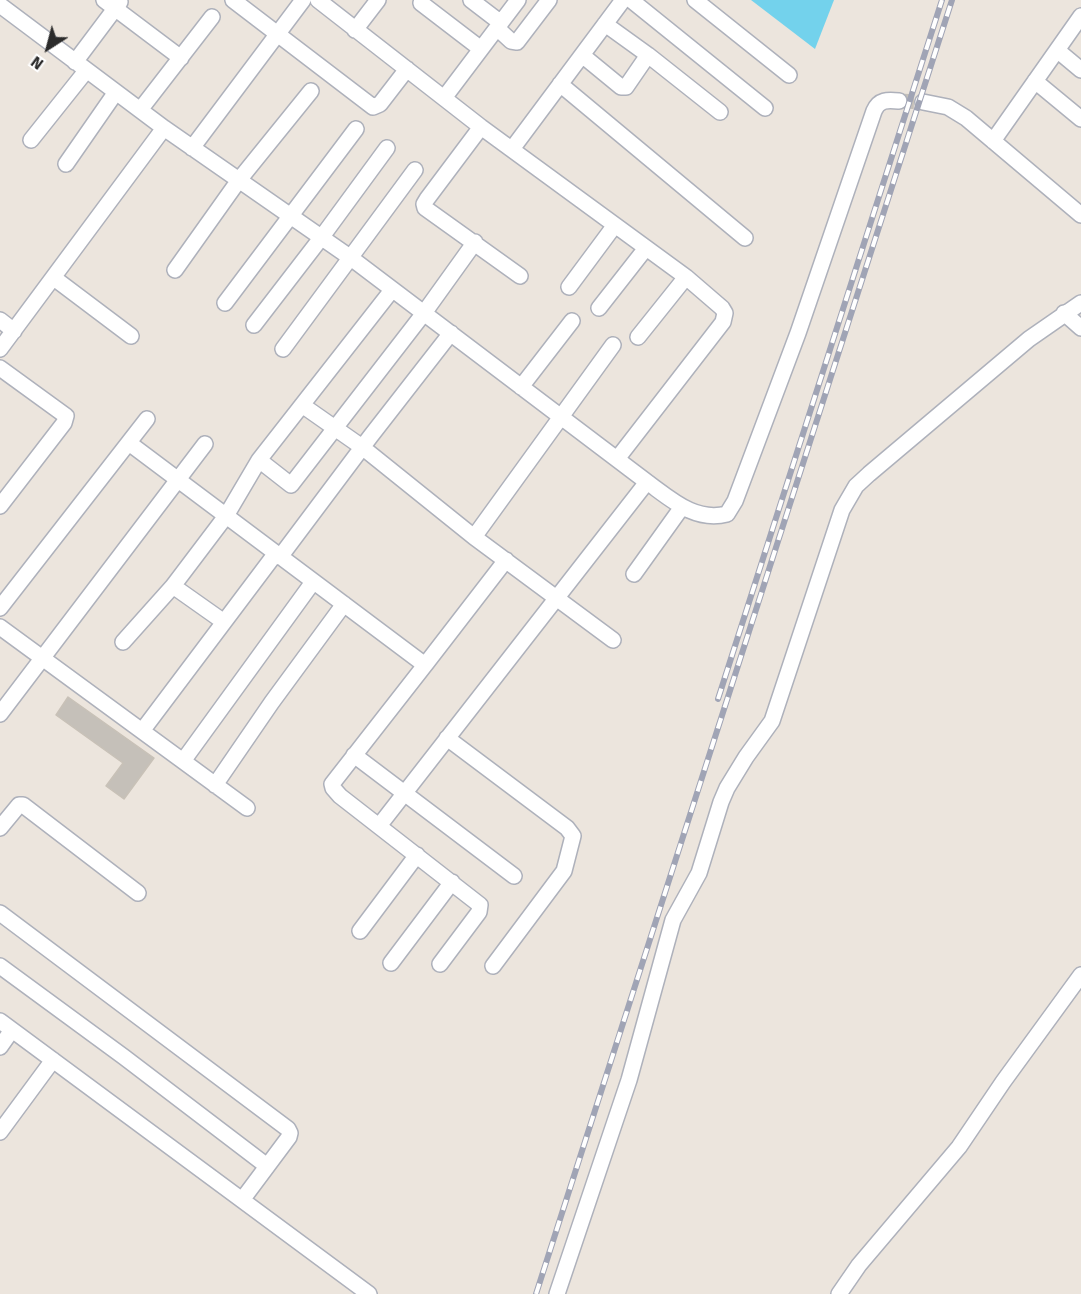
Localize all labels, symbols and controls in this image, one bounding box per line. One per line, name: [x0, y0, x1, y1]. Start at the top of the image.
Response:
north arrow: [18, 18, 78, 78]
text: N: [27, 52, 47, 74]

